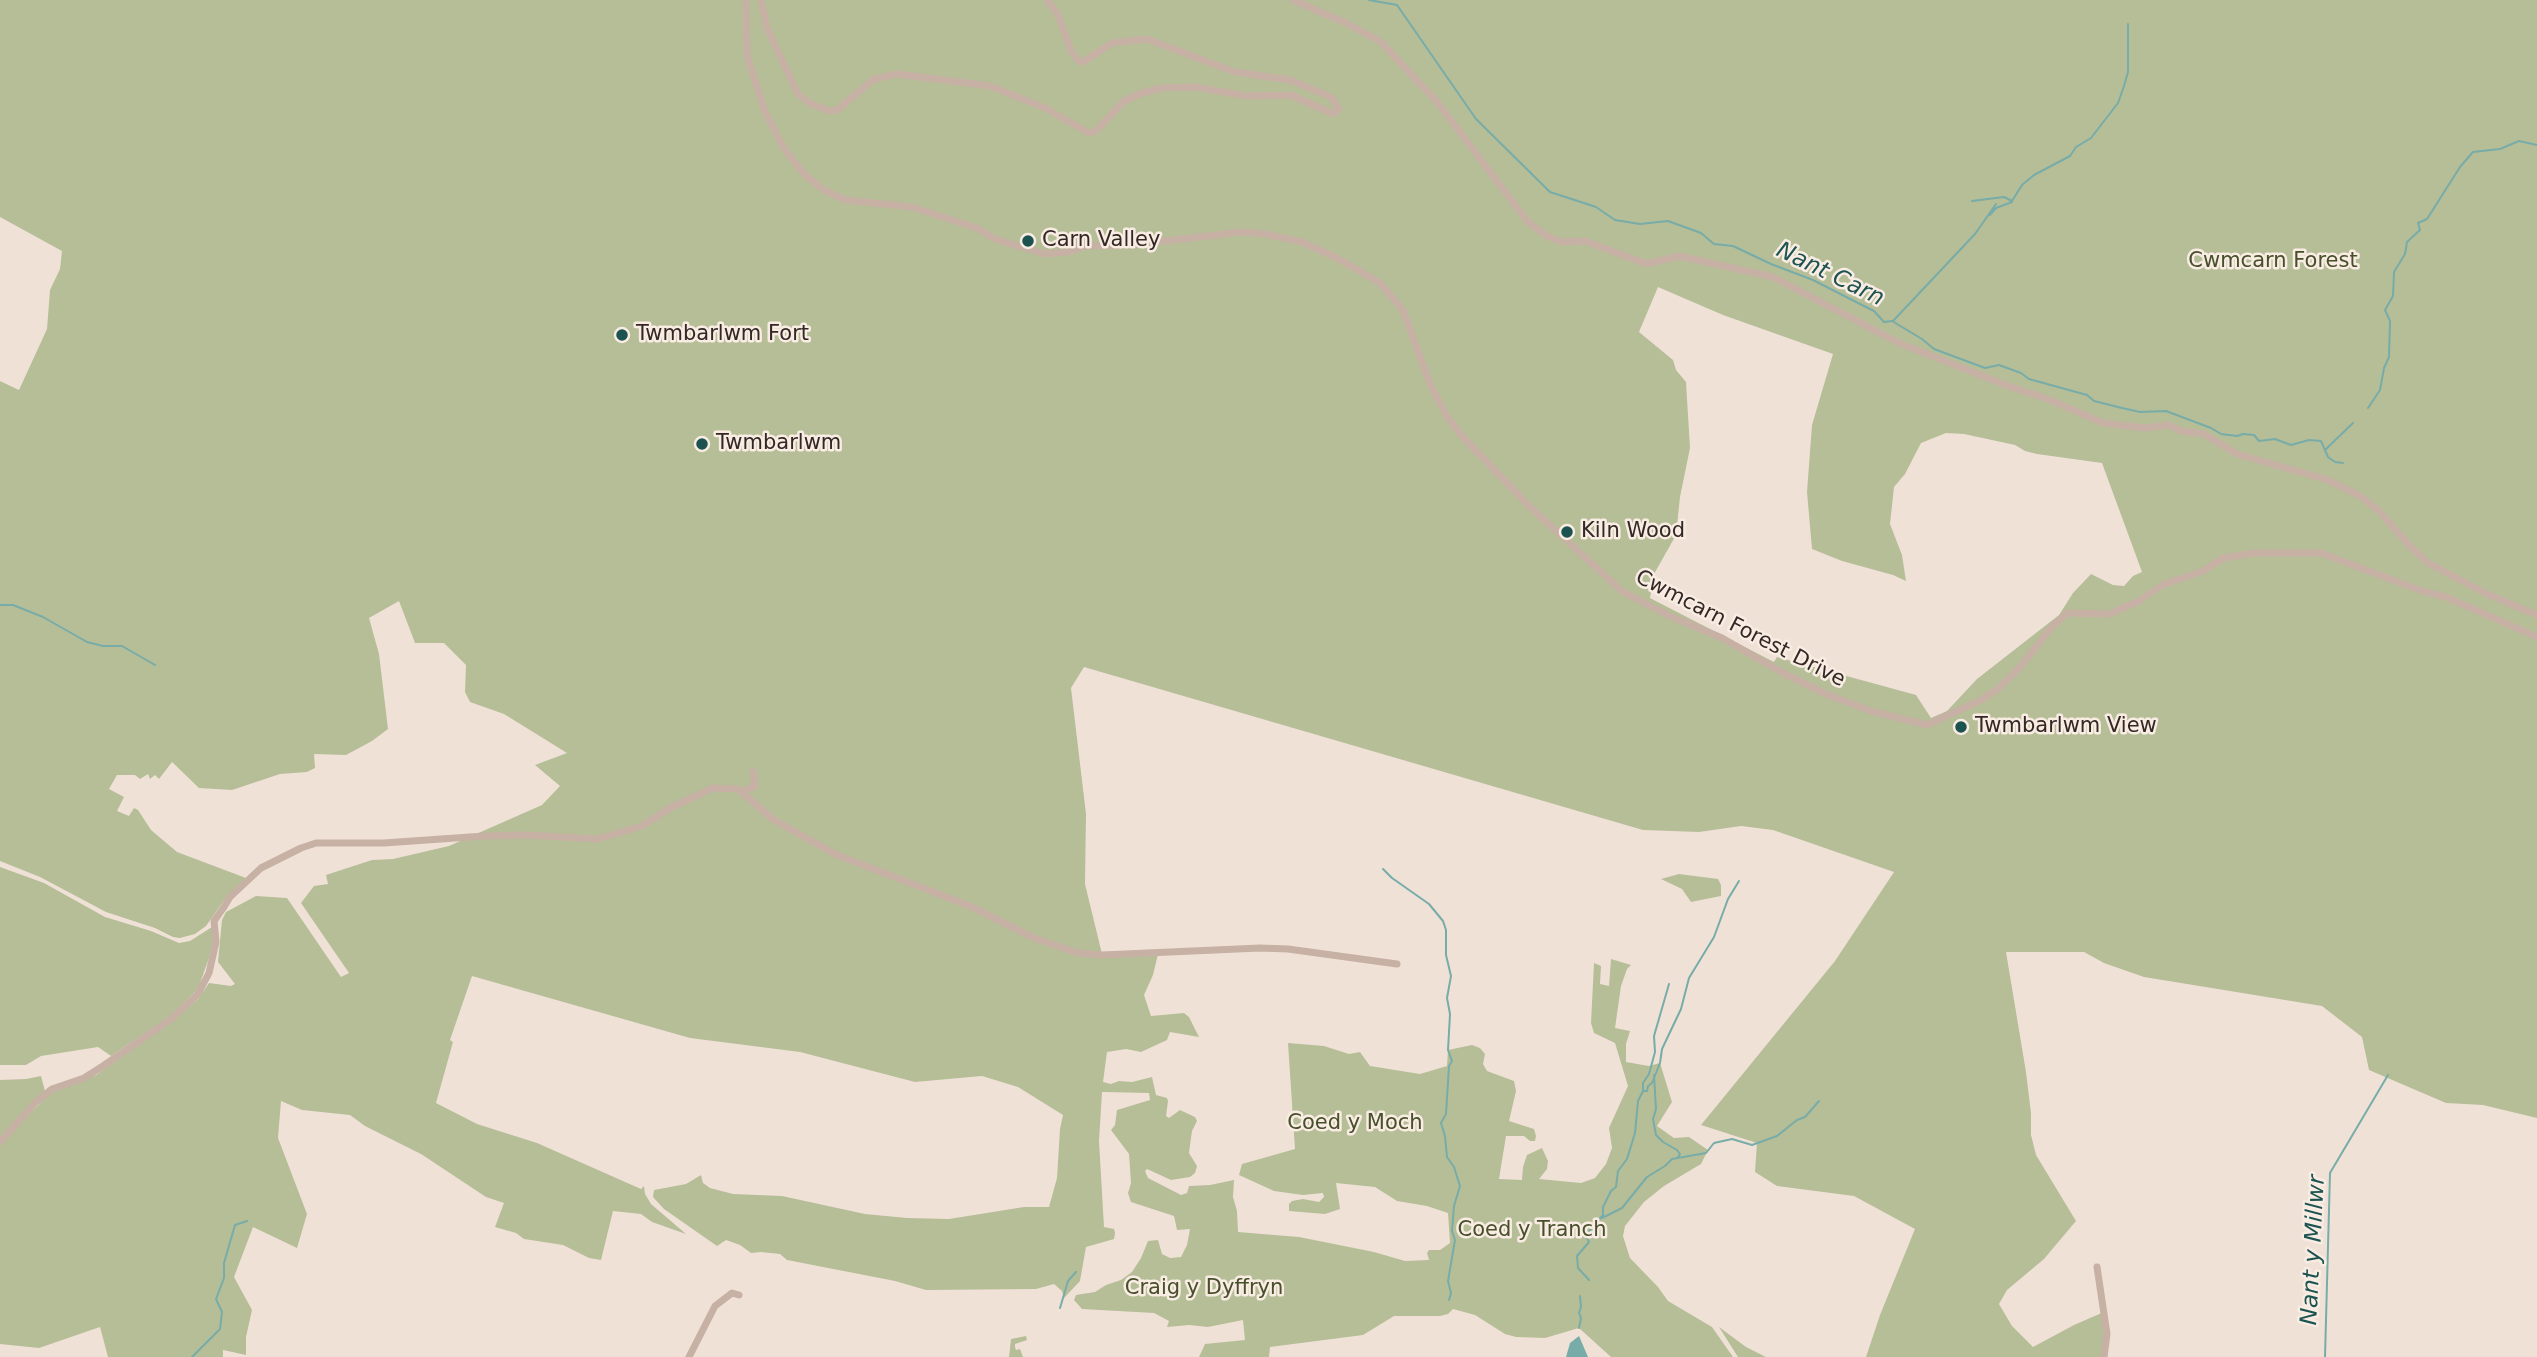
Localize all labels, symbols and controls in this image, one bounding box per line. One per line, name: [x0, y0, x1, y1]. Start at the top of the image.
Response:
place label: Carn Valley: [1042, 228, 1160, 254]
marker: Carn Valley: [1020, 233, 1036, 249]
water label: Nant Carn: [1772, 237, 1888, 313]
park label: Cwmcarn Forest: [2188, 249, 2358, 275]
place label: Twmbarlwm Fort: [636, 322, 809, 348]
marker: Twmbarlwm Fort: [614, 327, 630, 343]
place label: Twmbarlwm: [716, 431, 841, 457]
marker: Twmbarlwm: [694, 436, 710, 452]
place label: Kiln Wood: [1581, 519, 1685, 545]
marker: Kiln Wood: [1559, 524, 1575, 540]
street label: Cwmcarn Forest Drive: [1631, 565, 1849, 693]
place label: Twmbarlwm View: [1975, 714, 2157, 740]
marker: Twmbarlwm View: [1953, 719, 1969, 735]
park label: Coed y Moch: [1287, 1111, 1423, 1137]
water label: Nant y Millwr: [2296, 1174, 2332, 1326]
park label: Coed y Tranch: [1458, 1218, 1606, 1244]
park label: Craig y Dyffryn: [1125, 1276, 1283, 1302]

